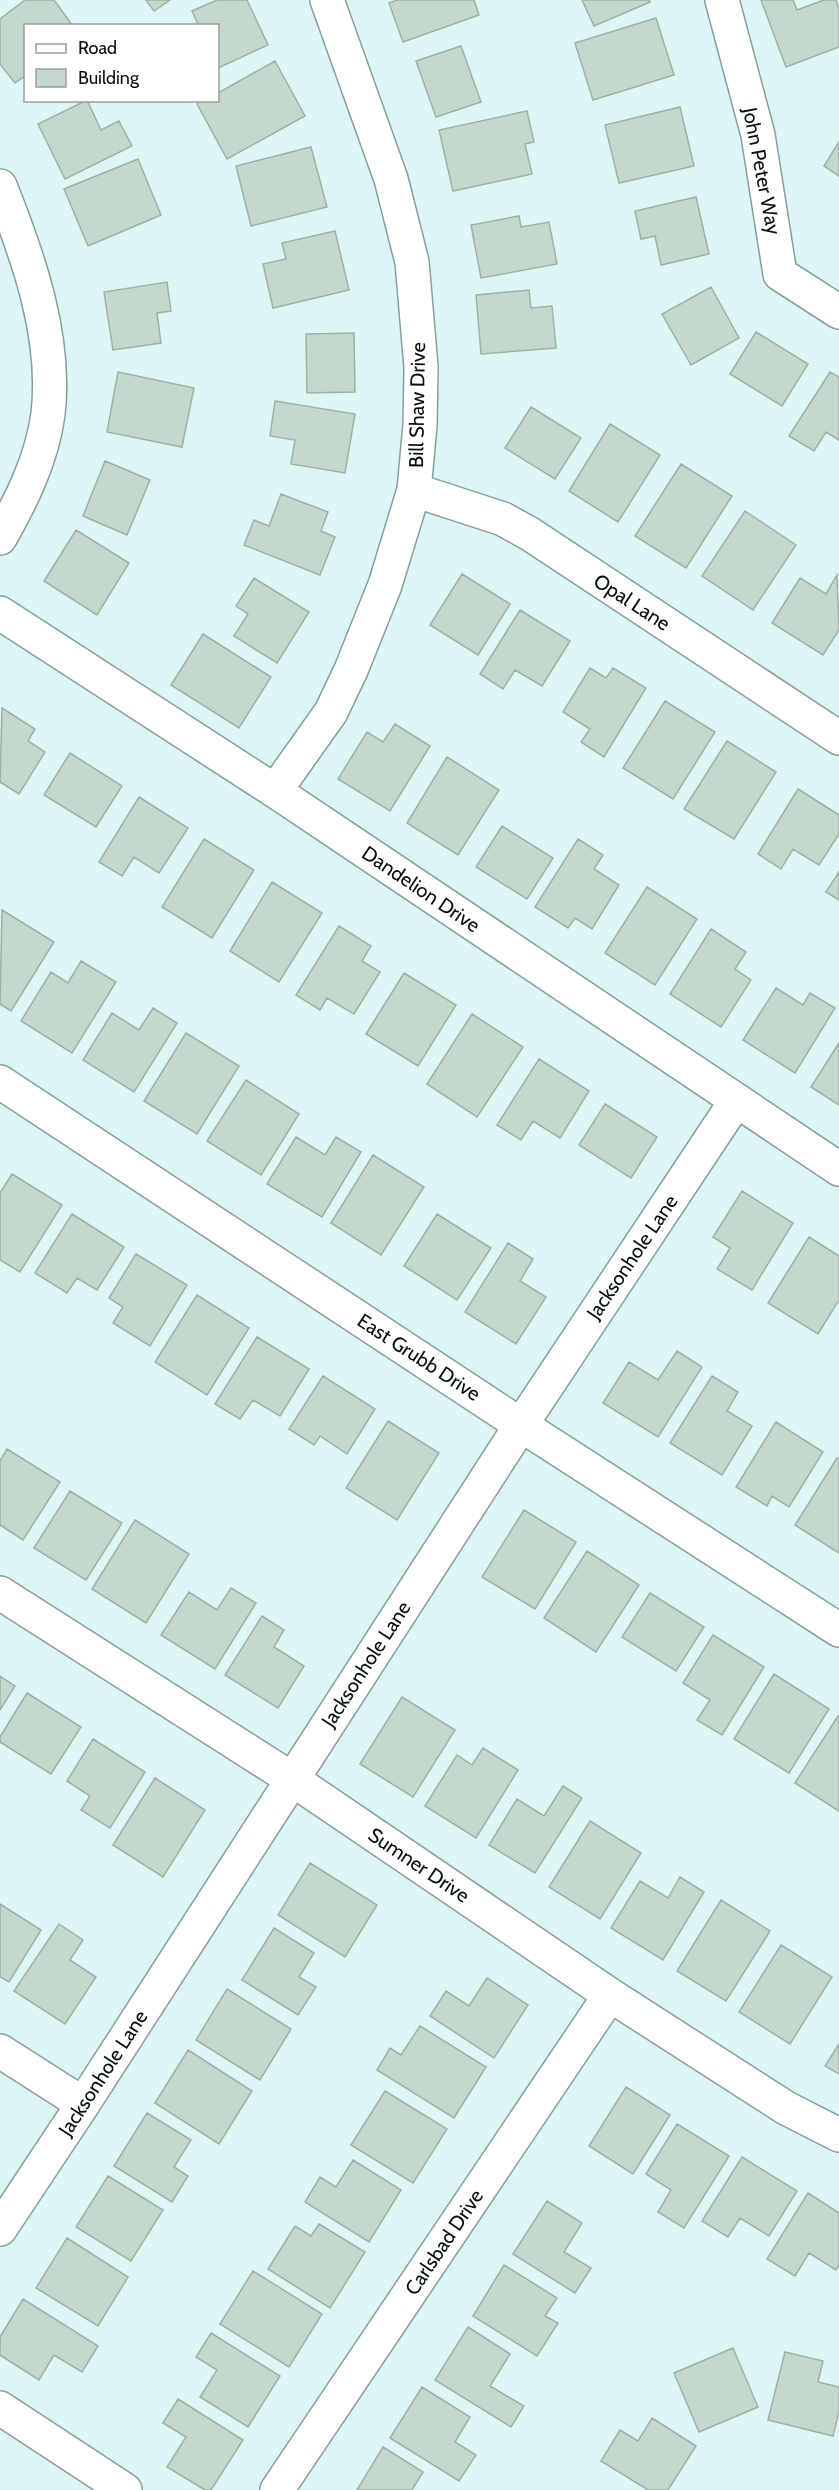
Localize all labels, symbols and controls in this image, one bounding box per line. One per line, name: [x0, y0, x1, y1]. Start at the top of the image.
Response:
legend: [24, 24, 219, 102]
text: Road: [78, 37, 117, 59]
text: Building: [78, 67, 140, 89]
street label: John Peter Way: [738, 104, 786, 237]
street label: Bill Shaw Drive: [404, 342, 430, 468]
street label: Opal Lane: [589, 568, 675, 636]
street label: Dandelion Drive: [358, 841, 484, 937]
street label: Jacksonhole Lane: [581, 1190, 683, 1325]
street label: East Grubb Drive: [353, 1308, 485, 1406]
street label: Jacksonhole Lane: [316, 1597, 416, 1732]
street label: Sumner Drive: [364, 1822, 474, 1908]
street label: Jacksonhole Lane: [53, 2006, 153, 2141]
street label: Carlsbad Drive: [400, 2185, 488, 2299]

